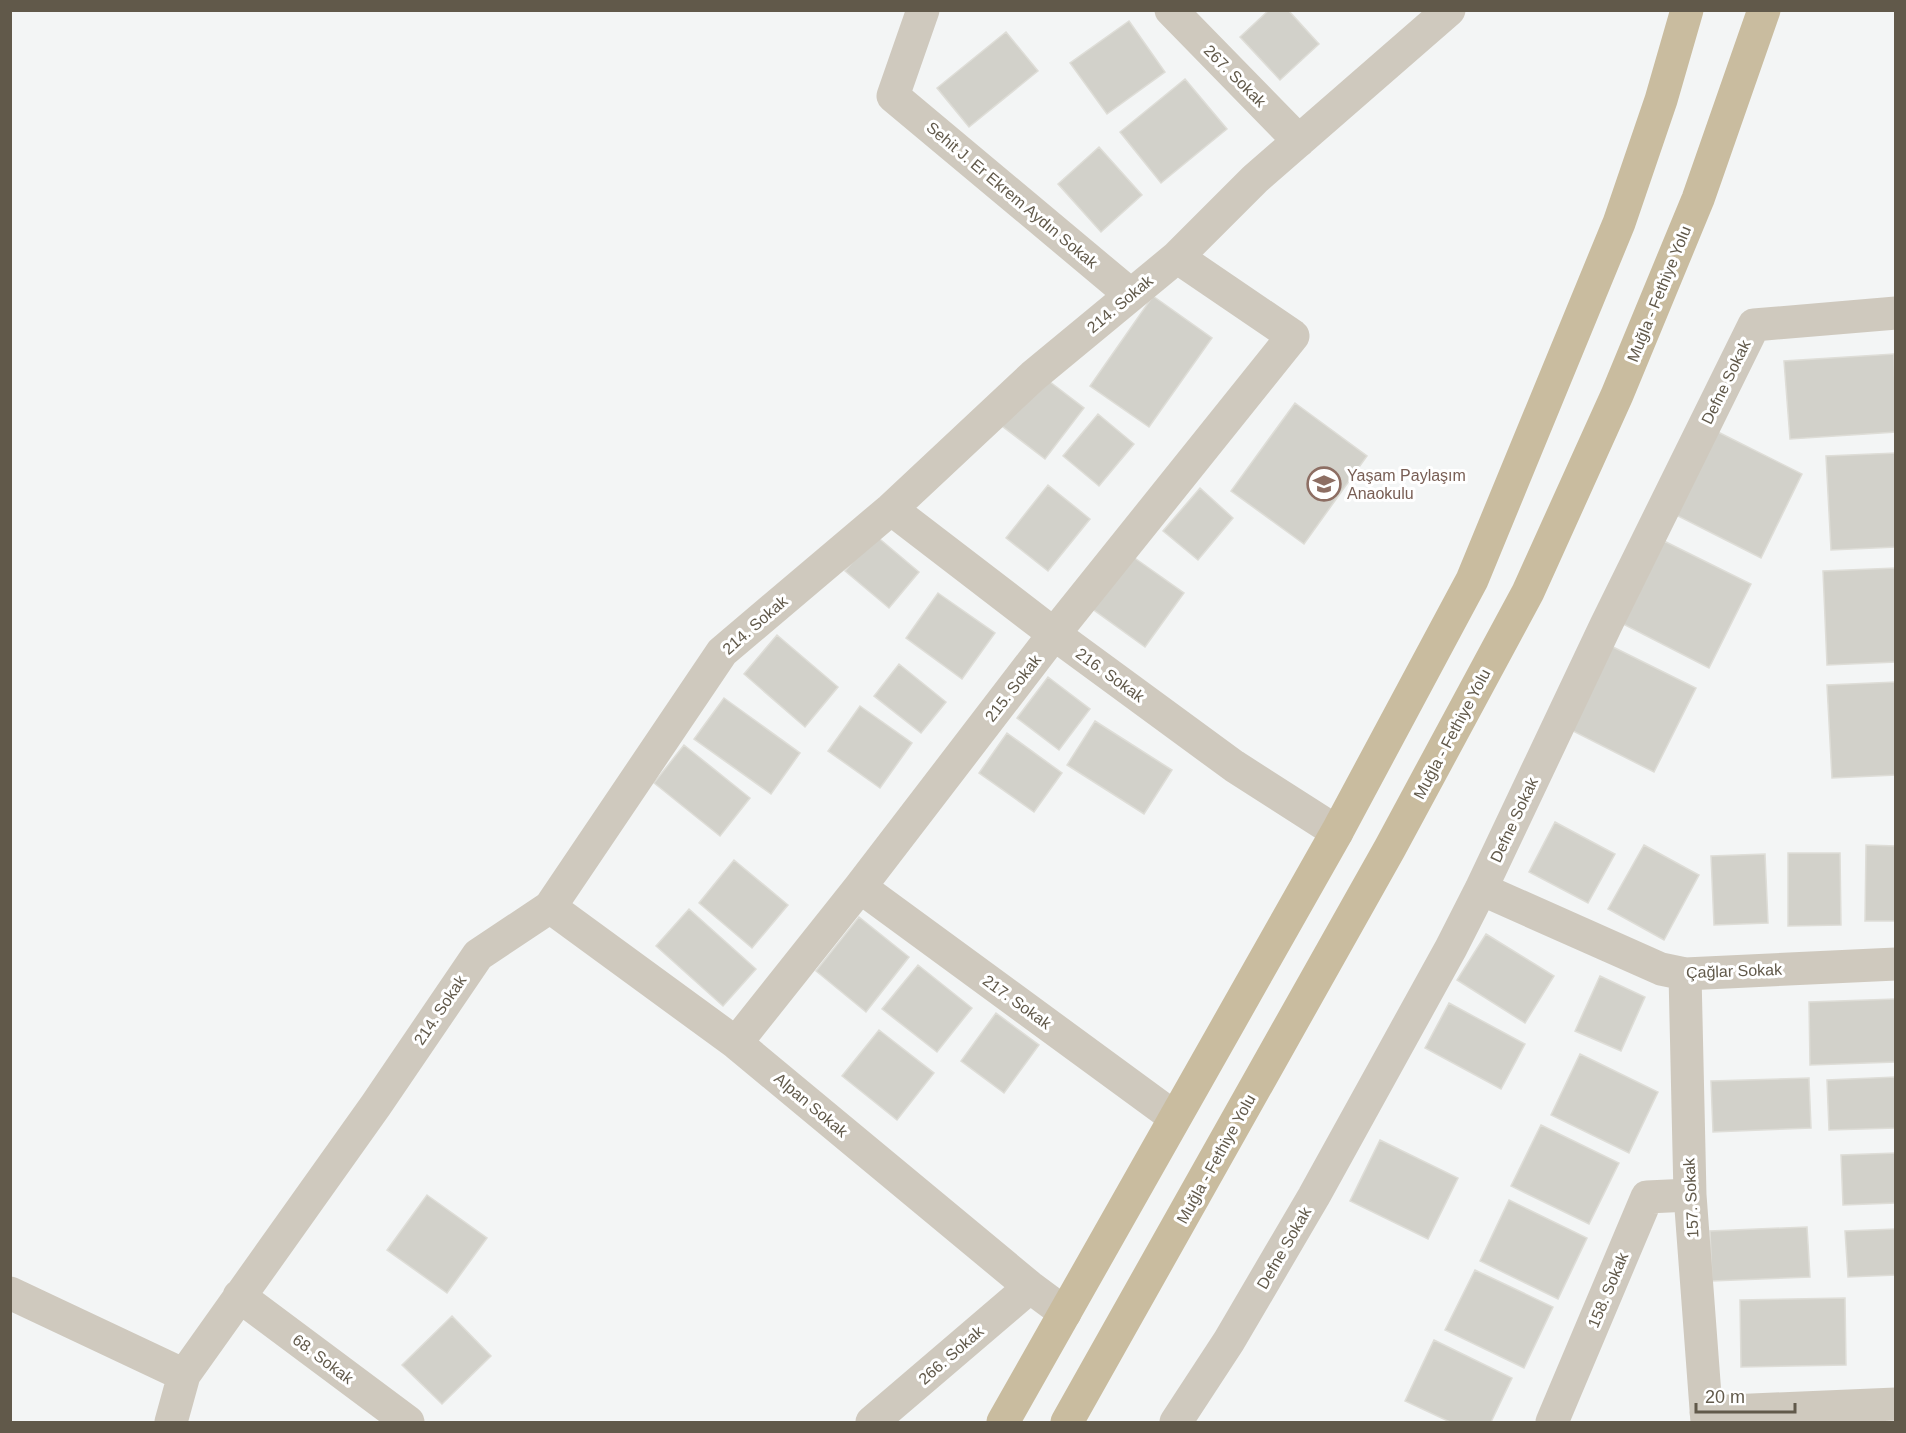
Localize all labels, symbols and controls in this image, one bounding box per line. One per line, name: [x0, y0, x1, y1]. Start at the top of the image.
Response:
street label: 267. Sokak: [1201, 42, 1270, 111]
street label: Sehit J. Er Ekrem Aydın Sokak: [923, 119, 1102, 272]
street label: Muğla - Fethiye Yolu: [1624, 224, 1694, 364]
street label: 214. Sokak: [1084, 271, 1157, 336]
street label: Defne Sokak: [1698, 336, 1754, 427]
school or university icon: Yaşam Paylaşım Anaokulu: [1306, 466, 1342, 502]
place label: Yaşam Paylaşım Anaokulu: [1347, 467, 1466, 502]
street label: 214. Sokak: [719, 592, 792, 658]
street label: 216. Sokak: [1073, 645, 1148, 706]
street label: 215. Sokak: [982, 650, 1045, 725]
street label: Muğla - Fethiye Yolu: [1410, 666, 1494, 802]
street label: Defne Sokak: [1487, 774, 1541, 865]
street label: Çağlar Sokak: [1686, 961, 1783, 981]
street label: 214. Sokak: [411, 971, 470, 1048]
street label: 217. Sokak: [980, 972, 1055, 1033]
street label: Alpan Sokak: [771, 1070, 852, 1141]
street label: Muğla - Fethiye Yolu: [1173, 1091, 1259, 1227]
street label: 157. Sokak: [1680, 1157, 1702, 1238]
street label: Defne Sokak: [1254, 1203, 1315, 1292]
street label: 158. Sokak: [1585, 1249, 1632, 1330]
street label: 266. Sokak: [915, 1322, 988, 1388]
street label: 68. Sokak: [289, 1331, 357, 1388]
scale bar: [1696, 1376, 1795, 1414]
text: 20 m: [1705, 1387, 1745, 1407]

